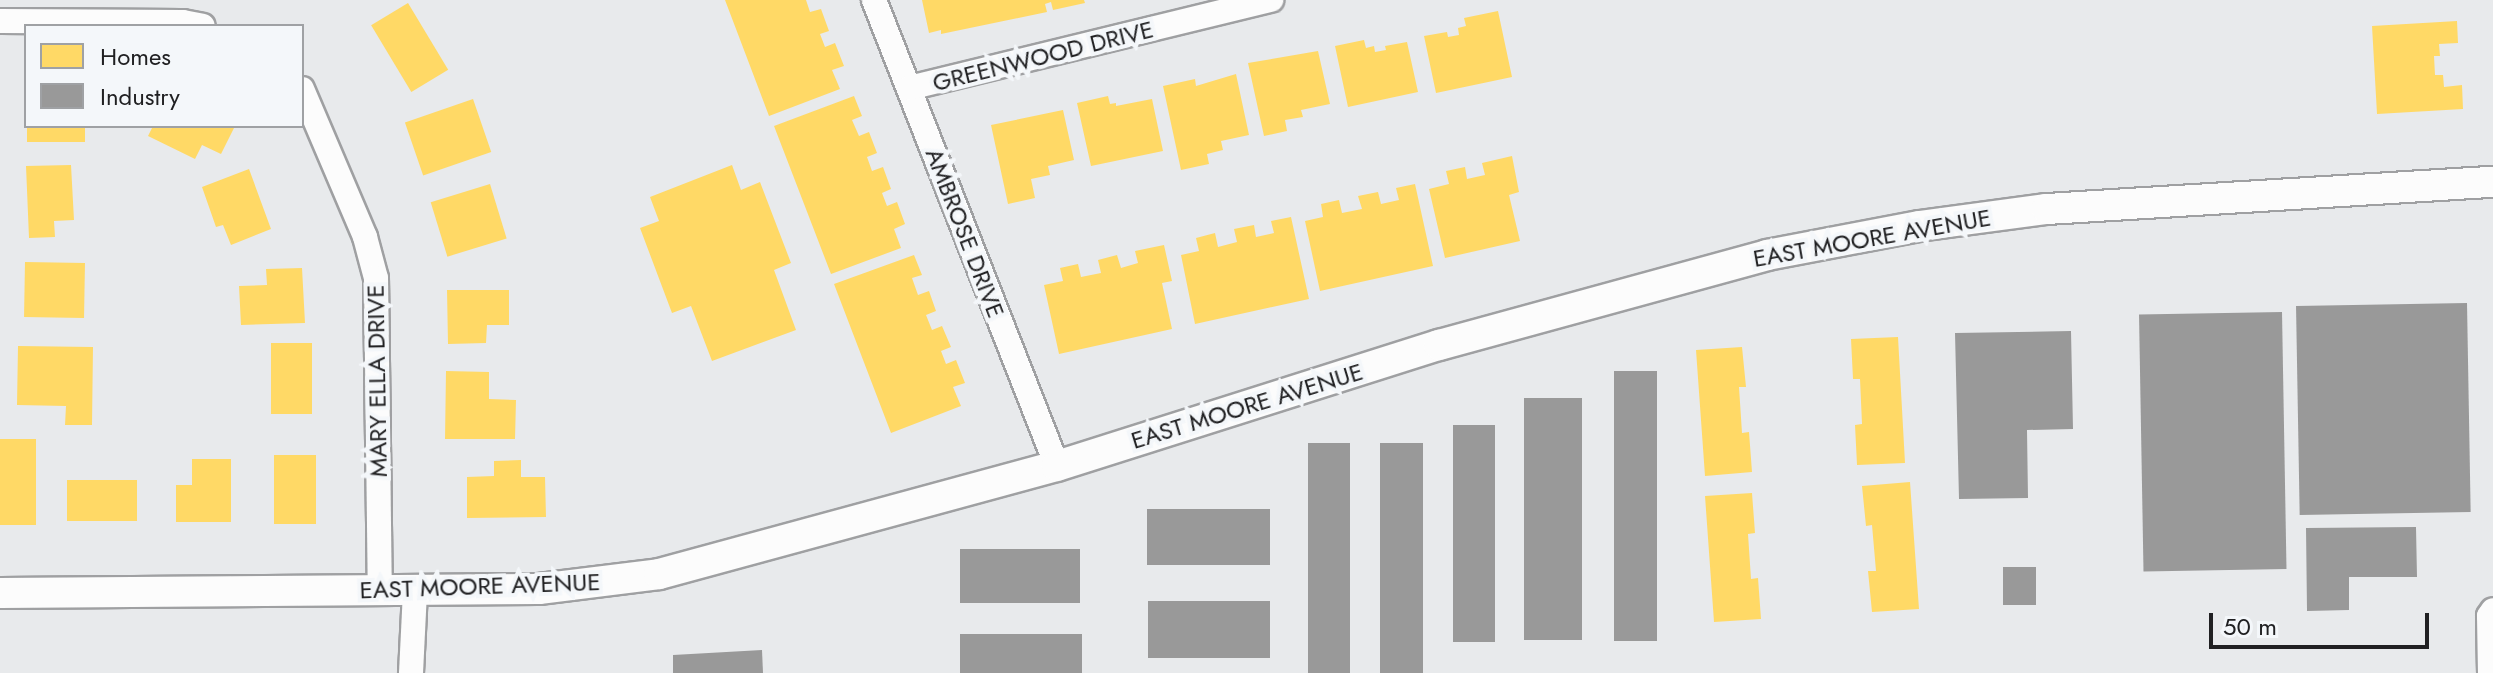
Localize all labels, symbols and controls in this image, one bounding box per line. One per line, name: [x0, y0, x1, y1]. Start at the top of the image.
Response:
street label: GREENWOOD DRIVE: [930, 15, 1156, 97]
legend: [24, 24, 304, 128]
text: Homes: [100, 39, 171, 74]
text: Industry: [100, 79, 180, 114]
street label: AMBROSE DRIVE: [919, 144, 1011, 322]
street label: EAST MOORE AVENUE: [1751, 203, 1993, 273]
street label: MARY ELLA DRIVE: [361, 284, 393, 478]
street label: EAST MOORE AVENUE: [1128, 357, 1366, 455]
street label: EAST MOORE AVENUE: [359, 567, 601, 605]
scale bar: [2213, 597, 2433, 647]
text: 50 m: [2223, 609, 2277, 644]

